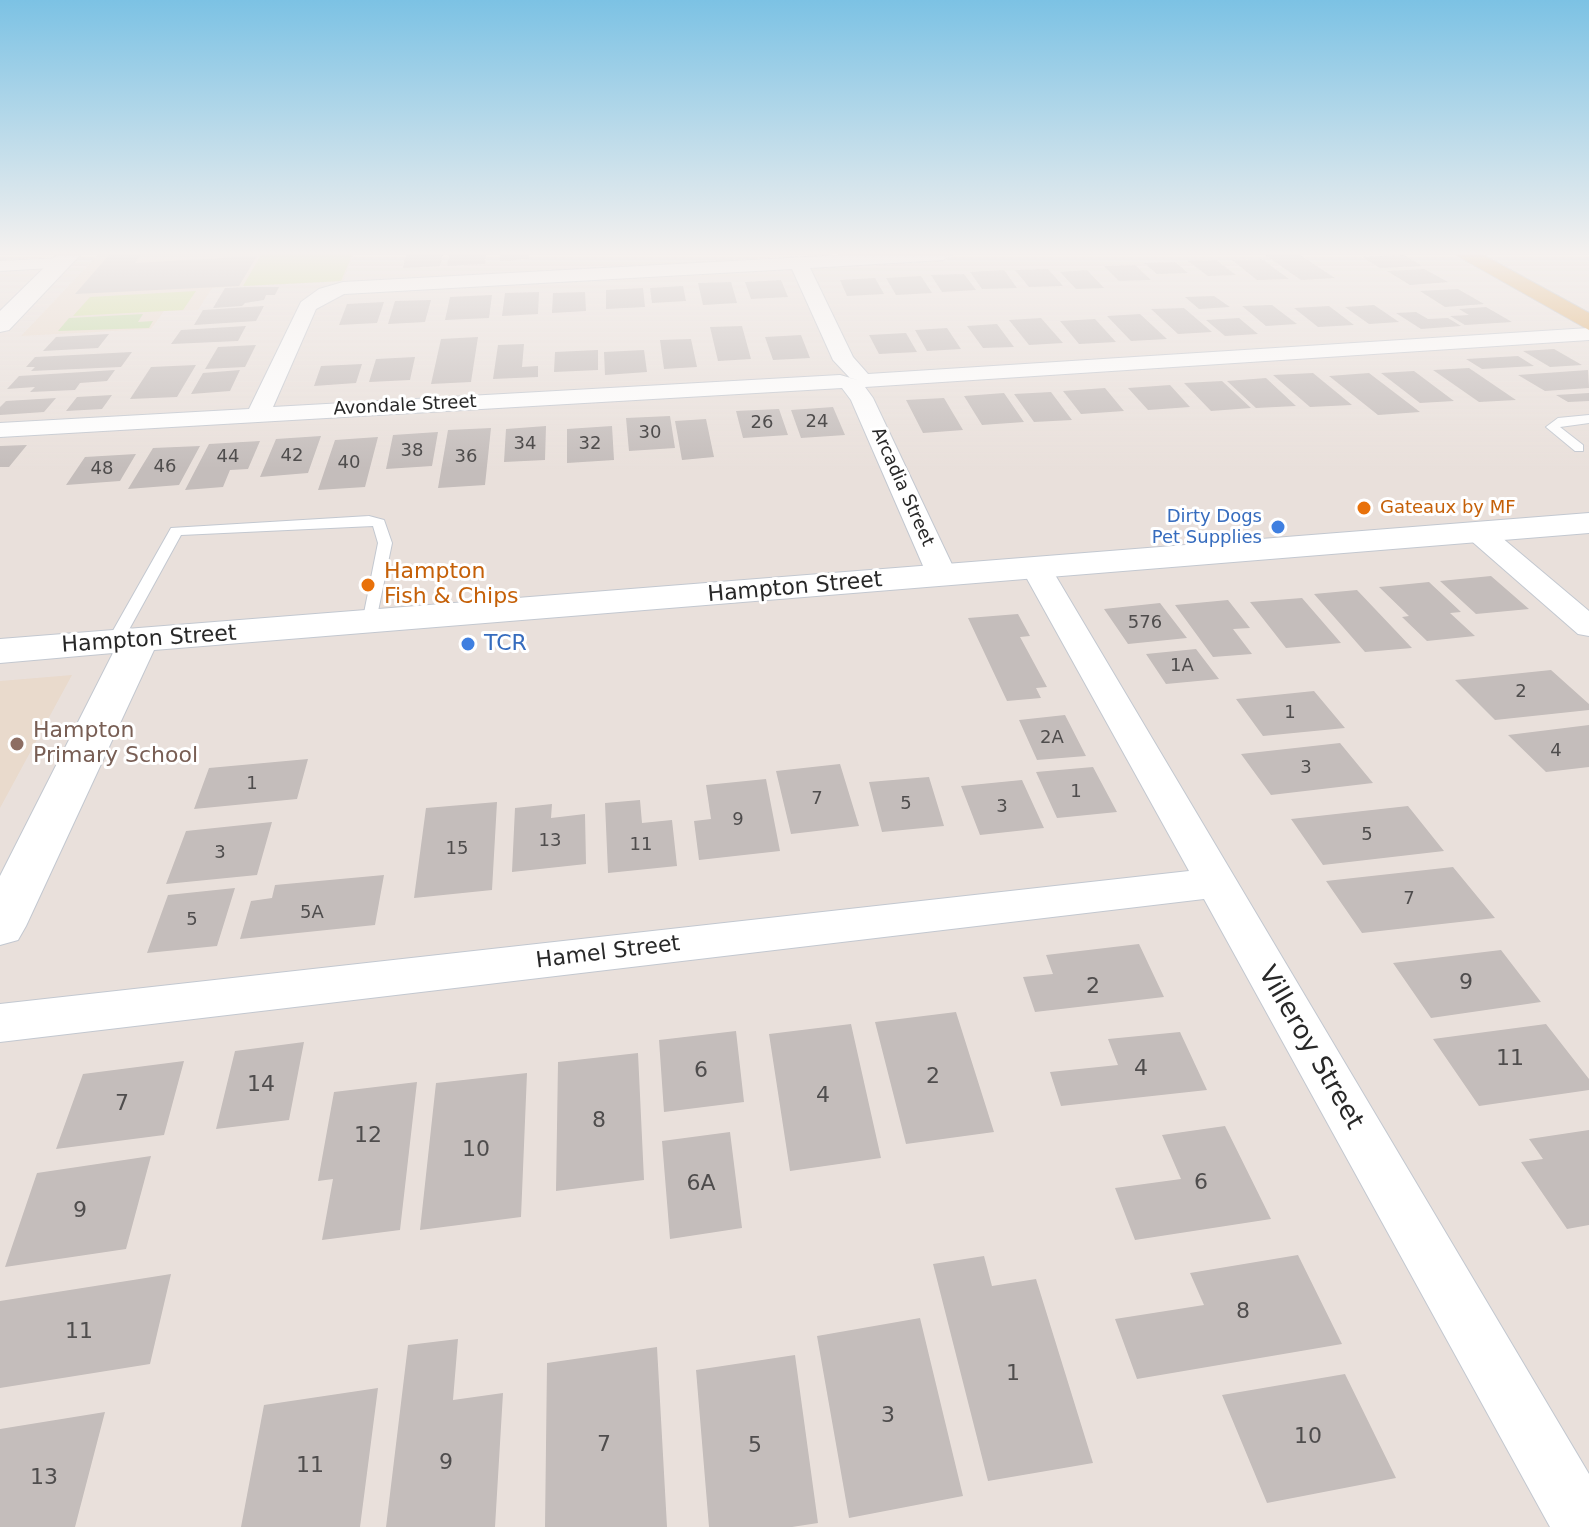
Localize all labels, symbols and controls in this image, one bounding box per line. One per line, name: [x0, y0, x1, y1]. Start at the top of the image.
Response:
street label: Avondale Street: [333, 391, 477, 421]
house number: 24: [806, 411, 828, 433]
house number: 26: [751, 412, 773, 434]
house number: 30: [639, 422, 661, 444]
street label: Arcadia Street: [866, 424, 938, 550]
house number: 34: [514, 433, 536, 455]
house number: 32: [579, 433, 601, 455]
house number: 38: [401, 440, 423, 462]
house number: 42: [281, 445, 303, 467]
house number: 44: [217, 446, 239, 468]
house number: 36: [455, 446, 477, 468]
house number: 40: [338, 452, 360, 474]
house number: 46: [154, 456, 176, 478]
house number: 48: [91, 458, 113, 480]
place label: Gateaux by MF: [1380, 497, 1516, 519]
marker: Gateaux by MF: [1355, 499, 1373, 517]
place label: Dirty Dogs Pet Supplies: [1152, 506, 1262, 548]
marker: Dirty Dogs Pet Supplies: [1269, 518, 1287, 536]
place label: Hampton Fish & Chips: [384, 559, 519, 610]
street label: Hampton Street: [707, 567, 883, 609]
marker: Hampton Fish & Chips: [359, 576, 377, 594]
house number: 576: [1128, 612, 1162, 634]
street label: Hampton Street: [61, 621, 237, 659]
place label: TCR: [484, 631, 527, 657]
marker: TCR: [459, 635, 477, 653]
house number: 1A: [1170, 655, 1194, 677]
house number: 2: [1515, 681, 1527, 703]
house number: 1: [1284, 702, 1296, 724]
place label: Hampton Primary School: [33, 718, 198, 770]
house number: 2A: [1040, 727, 1064, 749]
marker: Hampton Primary School: [8, 735, 26, 753]
house number: 4: [1550, 740, 1562, 762]
house number: 3: [1300, 757, 1312, 779]
house number: 1: [246, 773, 258, 795]
house number: 1: [1070, 781, 1082, 803]
house number: 7: [811, 788, 823, 810]
house number: 5: [900, 793, 912, 815]
house number: 3: [996, 796, 1008, 818]
house number: 9: [732, 809, 744, 831]
house number: 5: [1361, 824, 1373, 846]
house number: 13: [539, 830, 561, 852]
house number: 11: [630, 834, 652, 856]
house number: 15: [446, 838, 468, 860]
house number: 3: [214, 842, 226, 864]
house number: 7: [1403, 888, 1415, 910]
house number: 5A: [300, 902, 324, 924]
house number: 5: [186, 909, 198, 931]
street label: Hamel Street: [534, 931, 682, 975]
street label: Villeroy Street: [1251, 961, 1369, 1135]
house number: 9: [1459, 970, 1473, 996]
house number: 2: [1086, 974, 1100, 1000]
house number: 11: [1496, 1046, 1524, 1072]
house number: 4: [1134, 1056, 1148, 1082]
house number: 6: [694, 1058, 708, 1084]
house number: 2: [926, 1064, 940, 1090]
house number: 14: [247, 1072, 275, 1098]
house number: 4: [816, 1083, 830, 1109]
house number: 7: [115, 1091, 129, 1117]
house number: 8: [592, 1108, 606, 1134]
house number: 12: [354, 1123, 382, 1149]
house number: 10: [462, 1137, 490, 1163]
house number: 6: [1194, 1170, 1208, 1196]
house number: 6A: [686, 1171, 716, 1197]
house number: 9: [73, 1198, 87, 1224]
house number: 8: [1236, 1299, 1250, 1325]
house number: 11: [65, 1319, 93, 1345]
house number: 1: [1006, 1361, 1020, 1387]
house number: 3: [881, 1403, 895, 1429]
house number: 10: [1294, 1424, 1322, 1450]
house number: 7: [597, 1432, 611, 1458]
house number: 5: [748, 1433, 762, 1459]
house number: 9: [439, 1450, 453, 1476]
house number: 11: [296, 1453, 324, 1479]
house number: 13: [30, 1465, 58, 1491]

